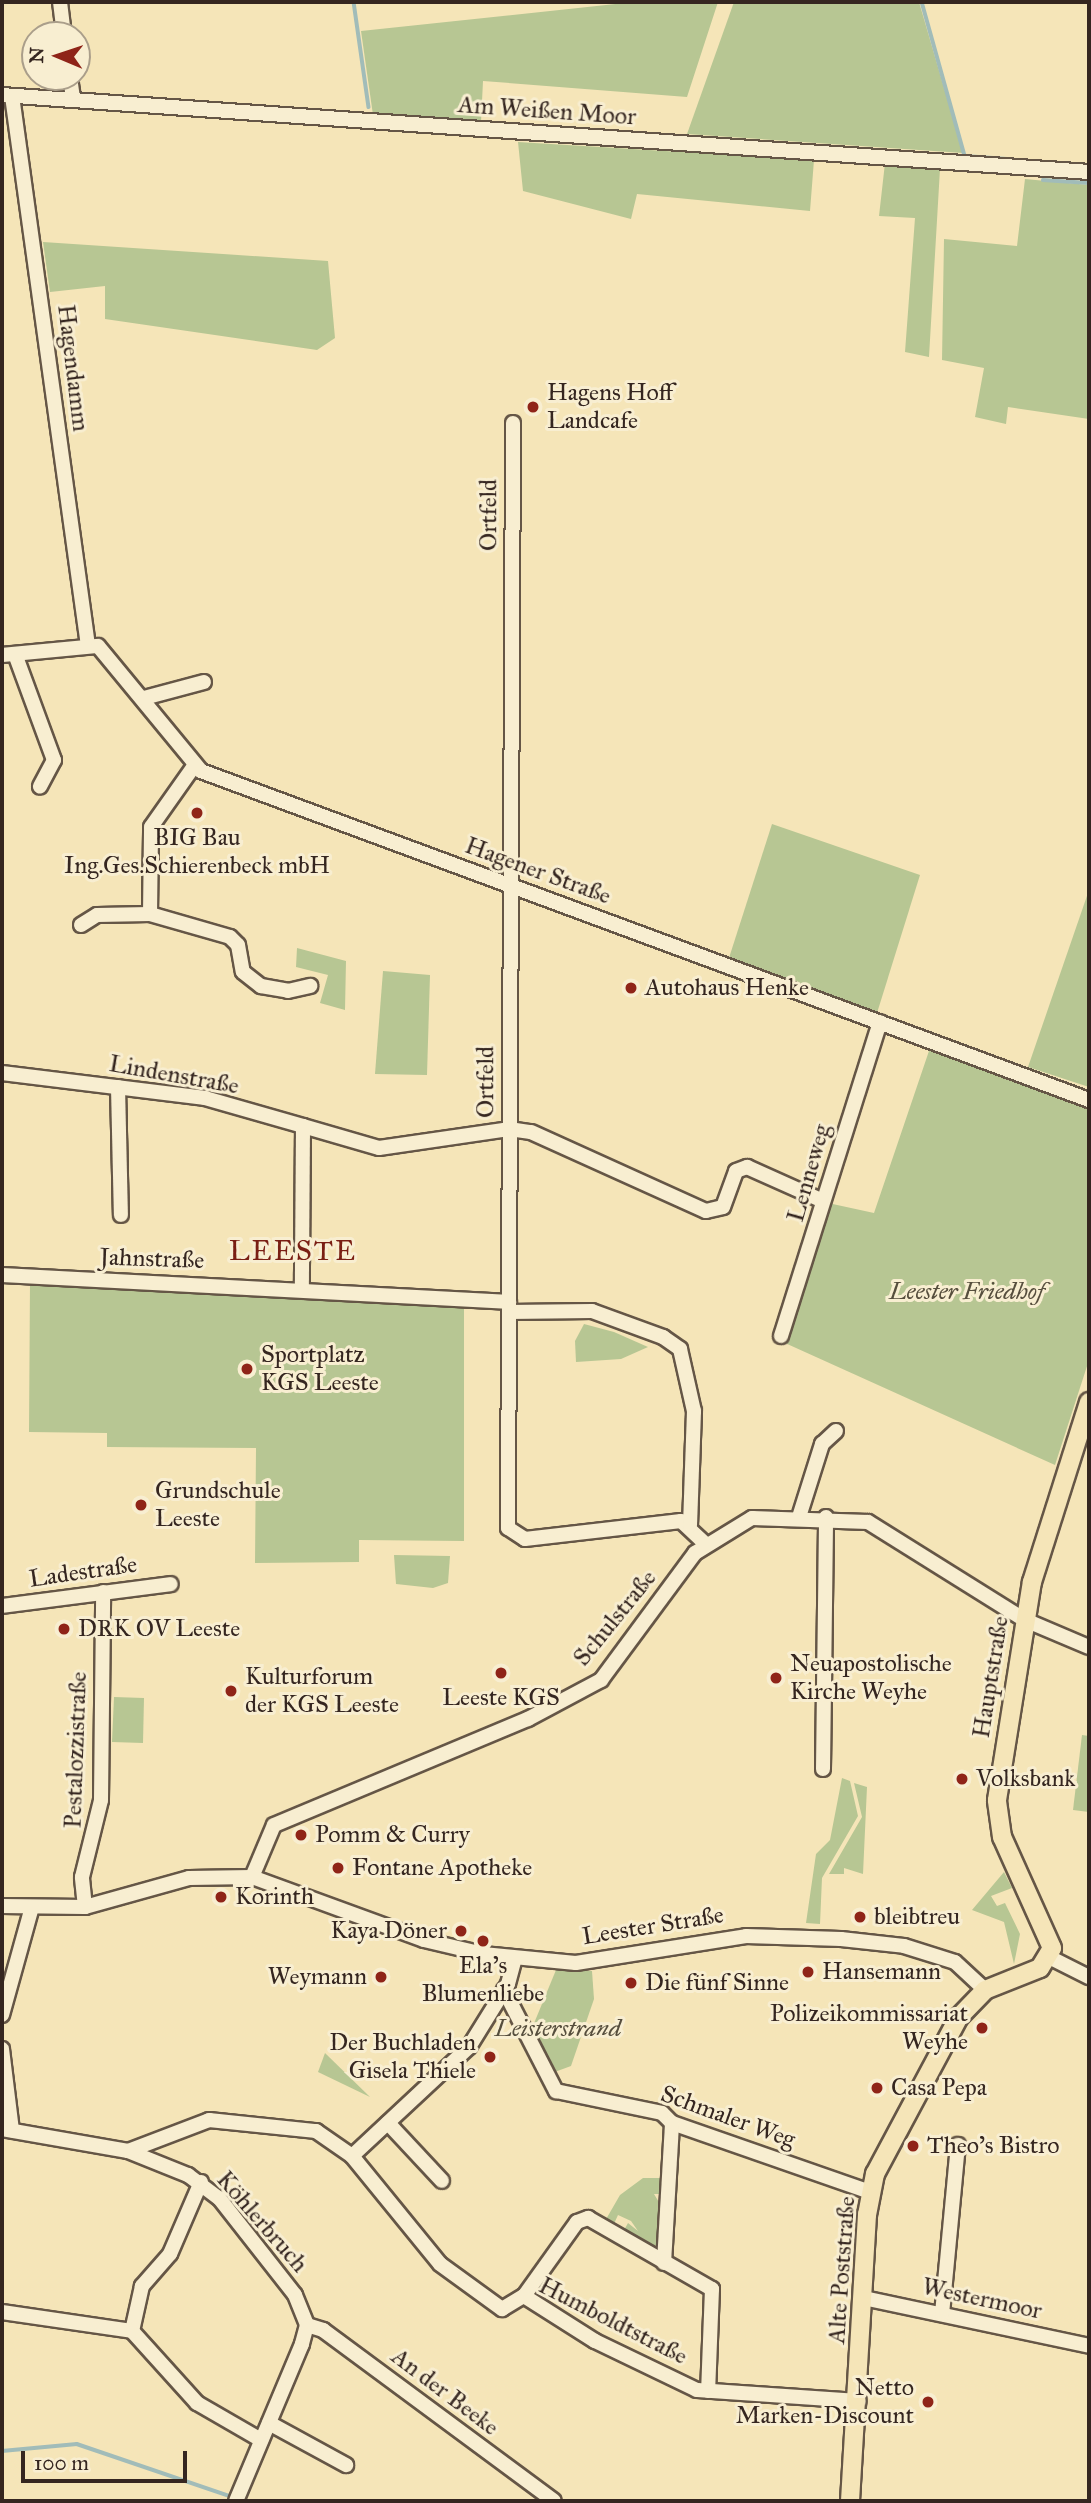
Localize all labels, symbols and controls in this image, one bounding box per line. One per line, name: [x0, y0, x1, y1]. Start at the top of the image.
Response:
north arrow: [21, 21, 91, 91]
text: N: [25, 47, 48, 64]
street label: Am Weißen Moor: [457, 90, 637, 132]
street label: Hagendamm: [51, 303, 95, 433]
place label: Hagens Hoff Landcafe: [547, 379, 673, 435]
marker: Hagens Hoff Landcafe: [525, 399, 541, 415]
street label: Ortfeld: [475, 479, 503, 551]
marker: BIG Bau Ing.Ges.Schierenbeck mbH: [189, 805, 205, 821]
place label: BIG Bau Ing.Ges.Schierenbeck mbH: [64, 824, 330, 880]
street label: Hagener Straße: [461, 831, 615, 911]
place label: Autohaus Henke: [645, 974, 809, 1002]
marker: Autohaus Henke: [623, 980, 639, 996]
street label: Ortfeld: [472, 1046, 500, 1118]
street label: Lindenstraße: [107, 1049, 241, 1101]
street label: Lenneweg: [781, 1121, 837, 1225]
district label: LEESTE: [230, 1234, 356, 1268]
street label: Jahnstraße: [99, 1243, 205, 1275]
park label: Leester Friedhof: [889, 1278, 1045, 1306]
place label: Sportplatz KGS Leeste: [261, 1341, 379, 1397]
marker: Sportplatz KGS Leeste: [239, 1361, 255, 1377]
place label: Grundschule Leeste: [155, 1477, 281, 1533]
marker: Grundschule Leeste: [133, 1497, 149, 1513]
street label: Ladestraße: [27, 1550, 139, 1594]
street label: Schulstraße: [568, 1564, 662, 1672]
street label: Hauptstraße: [967, 1614, 1015, 1740]
place label: DRK OV Leeste: [78, 1615, 240, 1643]
marker: DRK OV Leeste: [56, 1621, 72, 1637]
place label: Neuapostolische Kirche Weyhe: [790, 1650, 952, 1706]
place label: Kulturforum der KGS Leeste: [245, 1663, 399, 1719]
marker: Leeste KGS: [493, 1665, 509, 1681]
marker: Neuapostolische Kirche Weyhe: [768, 1670, 784, 1686]
street label: Pestalozzistraße: [59, 1671, 93, 1829]
marker: Kulturforum der KGS Leeste: [223, 1683, 239, 1699]
place label: Leeste KGS: [442, 1684, 560, 1712]
place label: Volksbank: [976, 1765, 1076, 1793]
marker: Volksbank: [954, 1771, 970, 1787]
place label: Pomm & Curry: [315, 1821, 470, 1849]
marker: Pomm & Curry: [293, 1827, 309, 1843]
place label: Fontane Apotheke: [352, 1854, 532, 1882]
marker: Fontane Apotheke: [330, 1860, 346, 1876]
place label: Korinth: [235, 1883, 314, 1911]
marker: Korinth: [213, 1889, 229, 1905]
street label: Leester Straße: [580, 1901, 726, 1951]
place label: bleibtreu: [874, 1903, 960, 1931]
marker: bleibtreu: [852, 1909, 868, 1925]
place label: Kaya Döner: [330, 1917, 447, 1945]
marker: Kaya Döner: [453, 1923, 469, 1939]
marker: Ela's Blumenliebe: [475, 1933, 491, 1949]
place label: Ela's Blumenliebe: [422, 1952, 544, 2008]
place label: Hansemann: [822, 1958, 941, 1986]
place label: Weymann: [268, 1963, 367, 1991]
marker: Hansemann: [800, 1964, 816, 1980]
marker: Weymann: [373, 1969, 389, 1985]
place label: Die fünf Sinne: [645, 1969, 789, 1997]
marker: Die fünf Sinne: [623, 1975, 639, 1991]
place label: Polizeikommissariat Weyhe: [770, 2000, 968, 2056]
park label: Leisterstrand: [495, 2015, 621, 2043]
marker: Polizeikommissariat Weyhe: [974, 2020, 990, 2036]
place label: Der Buchladen Gisela Thiele: [329, 2029, 476, 2085]
marker: Der Buchladen Gisela Thiele: [482, 2049, 498, 2065]
place label: Casa Pepa: [891, 2074, 987, 2102]
street label: Schmaler Weg: [657, 2079, 799, 2155]
marker: Casa Pepa: [869, 2080, 885, 2096]
place label: Theo's Bistro: [927, 2132, 1059, 2160]
marker: Theo's Bistro: [905, 2138, 921, 2154]
street label: Köhlerbruch: [210, 2166, 314, 2278]
street label: Alte Poststraße: [822, 2195, 862, 2345]
street label: Humboldtstraße: [534, 2271, 692, 2371]
street label: Westermoor: [920, 2272, 1044, 2326]
street label: An der Beeke: [386, 2342, 504, 2442]
place label: Netto Marken-Discount: [736, 2374, 914, 2430]
marker: Netto Marken-Discount: [920, 2394, 936, 2410]
scale bar: [24, 2436, 191, 2480]
text: 100 m: [34, 2450, 89, 2476]

